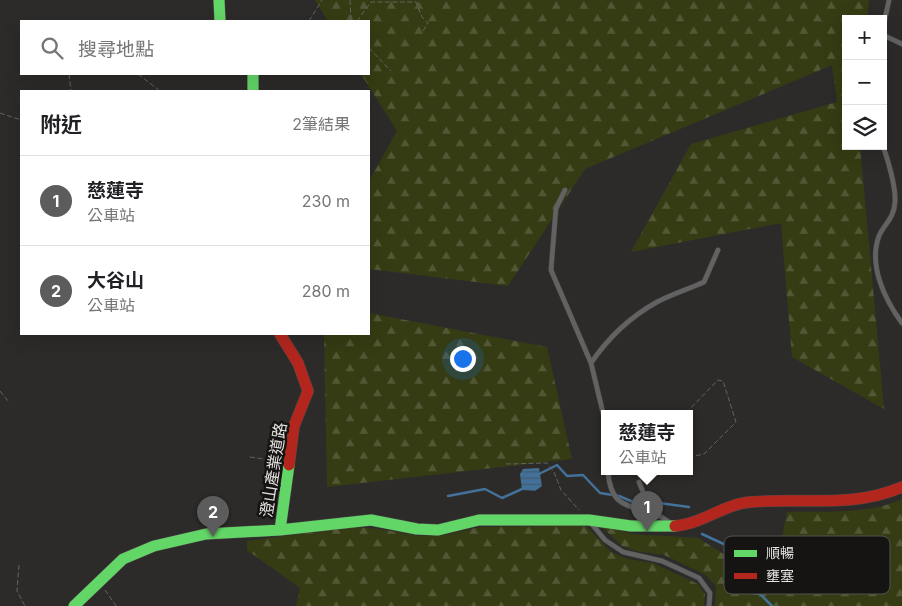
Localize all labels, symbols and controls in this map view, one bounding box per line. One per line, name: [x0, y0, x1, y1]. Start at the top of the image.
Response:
map controls: [842, 15, 887, 150]
button: +: [842, 15, 887, 60]
search box: [20, 20, 370, 75]
icon: search: [38, 34, 66, 62]
text: 搜尋地點: [78, 38, 154, 61]
button: −: [842, 60, 887, 105]
button: layers: [842, 105, 887, 150]
text: 附近: [40, 112, 82, 137]
text: 2筆結果: [292, 114, 350, 134]
text: 慈蓮寺: [87, 179, 144, 202]
text: 1: [53, 191, 59, 211]
text: 230 m: [302, 191, 350, 211]
text: 公車站: [87, 205, 135, 225]
text: 大谷山: [87, 269, 144, 292]
text: 2: [51, 281, 61, 301]
text: 280 m: [302, 281, 350, 301]
text: 公車站: [87, 295, 135, 315]
your location: [450, 346, 476, 372]
popup: [601, 410, 693, 475]
street label: 澄山產業道路: [256, 421, 290, 519]
text: 慈蓮寺: [618, 421, 676, 444]
text: 公車站: [618, 447, 667, 467]
pin: 1: [631, 491, 663, 532]
pin: 2: [197, 496, 229, 537]
legend: [724, 536, 890, 594]
text: 順暢: [766, 544, 794, 561]
text: 壅塞: [766, 567, 794, 584]

